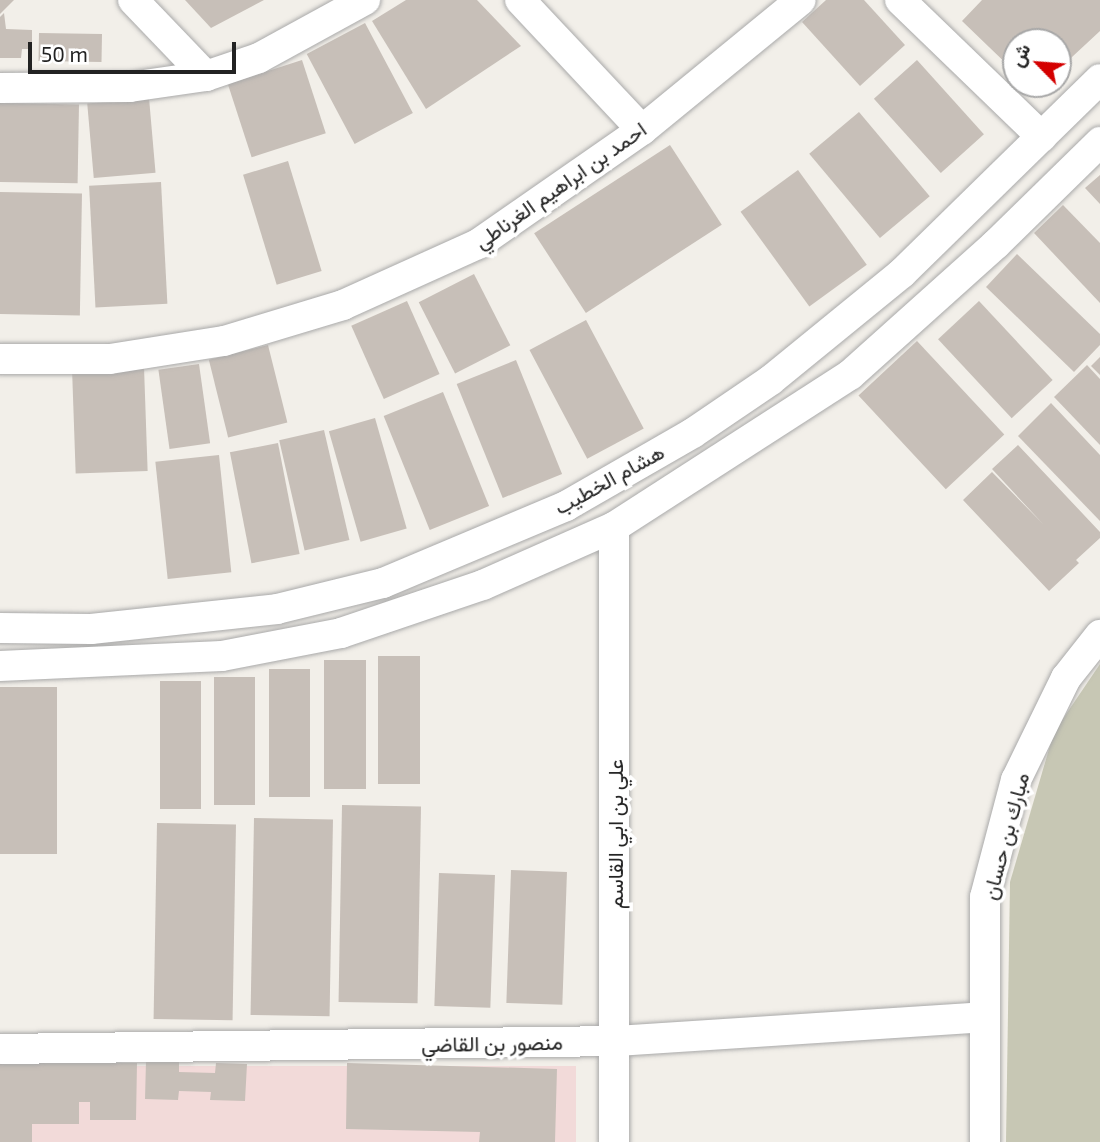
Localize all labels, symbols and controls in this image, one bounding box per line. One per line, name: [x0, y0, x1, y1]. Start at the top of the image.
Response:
scale bar: [32, 28, 240, 72]
north arrow: [1002, 28, 1072, 98]
text: ش: [1004, 40, 1035, 70]
text: 50 m: [41, 41, 88, 66]
street label: احمد بن ابراهيم الغرناطي: [469, 116, 651, 254]
street label: هشام الخطيب: [550, 439, 668, 519]
street label: علي بن ابي القاسم: [602, 759, 628, 909]
street label: مبارك بن حسان: [976, 770, 1034, 902]
street label: منصور بن القاضي: [421, 1029, 563, 1057]

